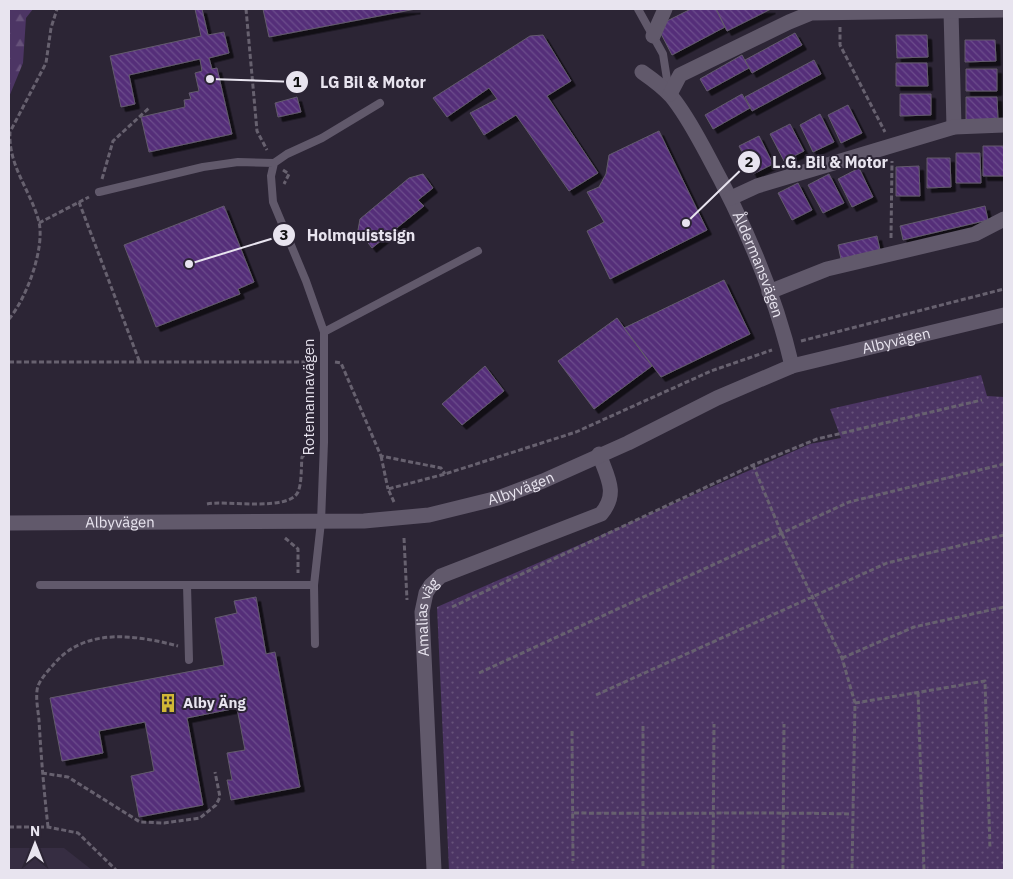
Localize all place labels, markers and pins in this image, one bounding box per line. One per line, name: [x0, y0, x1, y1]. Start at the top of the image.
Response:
callout: LG Bil & Motor: [285, 67, 436, 98]
callout: L.G. Bil & Motor: [737, 147, 898, 178]
callout: Holmquistsign: [271, 220, 425, 251]
building icon: Alby Äng: [157, 692, 179, 714]
place label: Alby Äng: [183, 693, 247, 712]

